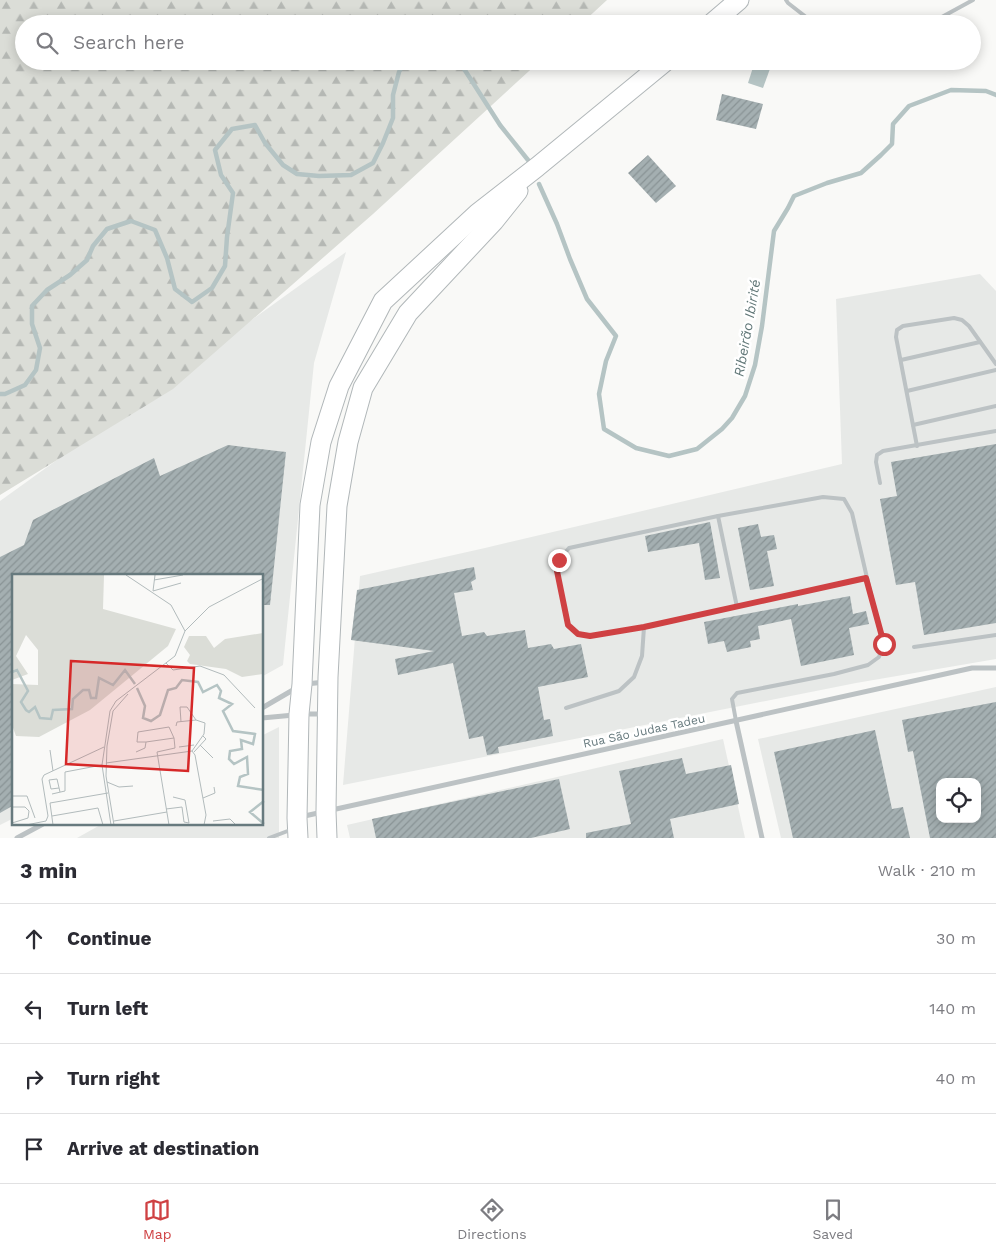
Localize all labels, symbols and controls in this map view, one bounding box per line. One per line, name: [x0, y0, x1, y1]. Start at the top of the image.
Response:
search box: [15, 15, 981, 70]
icon: search: [33, 29, 61, 57]
text: Search here: [73, 31, 184, 54]
water label: Ribeirão Ibirité: [731, 278, 763, 378]
route end: [548, 549, 571, 572]
inset map: [12, 574, 264, 826]
route start: [873, 633, 896, 656]
street label: Rua São Judas Tadeu: [582, 711, 706, 751]
map controls: [936, 778, 981, 823]
button: locate: [936, 778, 981, 823]
text: 3 min: [20, 858, 77, 883]
text: Walk · 210 m: [878, 861, 976, 880]
icon: ahead: [20, 925, 48, 953]
text: Continue: [67, 927, 151, 950]
text: 30 m: [936, 929, 976, 948]
icon: left: [20, 995, 48, 1023]
text: Turn left: [67, 997, 148, 1020]
text: 140 m: [929, 999, 976, 1018]
icon: right: [20, 1065, 48, 1093]
text: Turn right: [67, 1067, 160, 1090]
text: 40 m: [936, 1069, 976, 1088]
icon: arrive: [20, 1135, 48, 1163]
text: Arrive at destination: [67, 1137, 259, 1160]
tab: Map: [143, 1196, 172, 1242]
tab: Directions: [457, 1196, 527, 1242]
tab: Saved: [812, 1196, 853, 1242]

